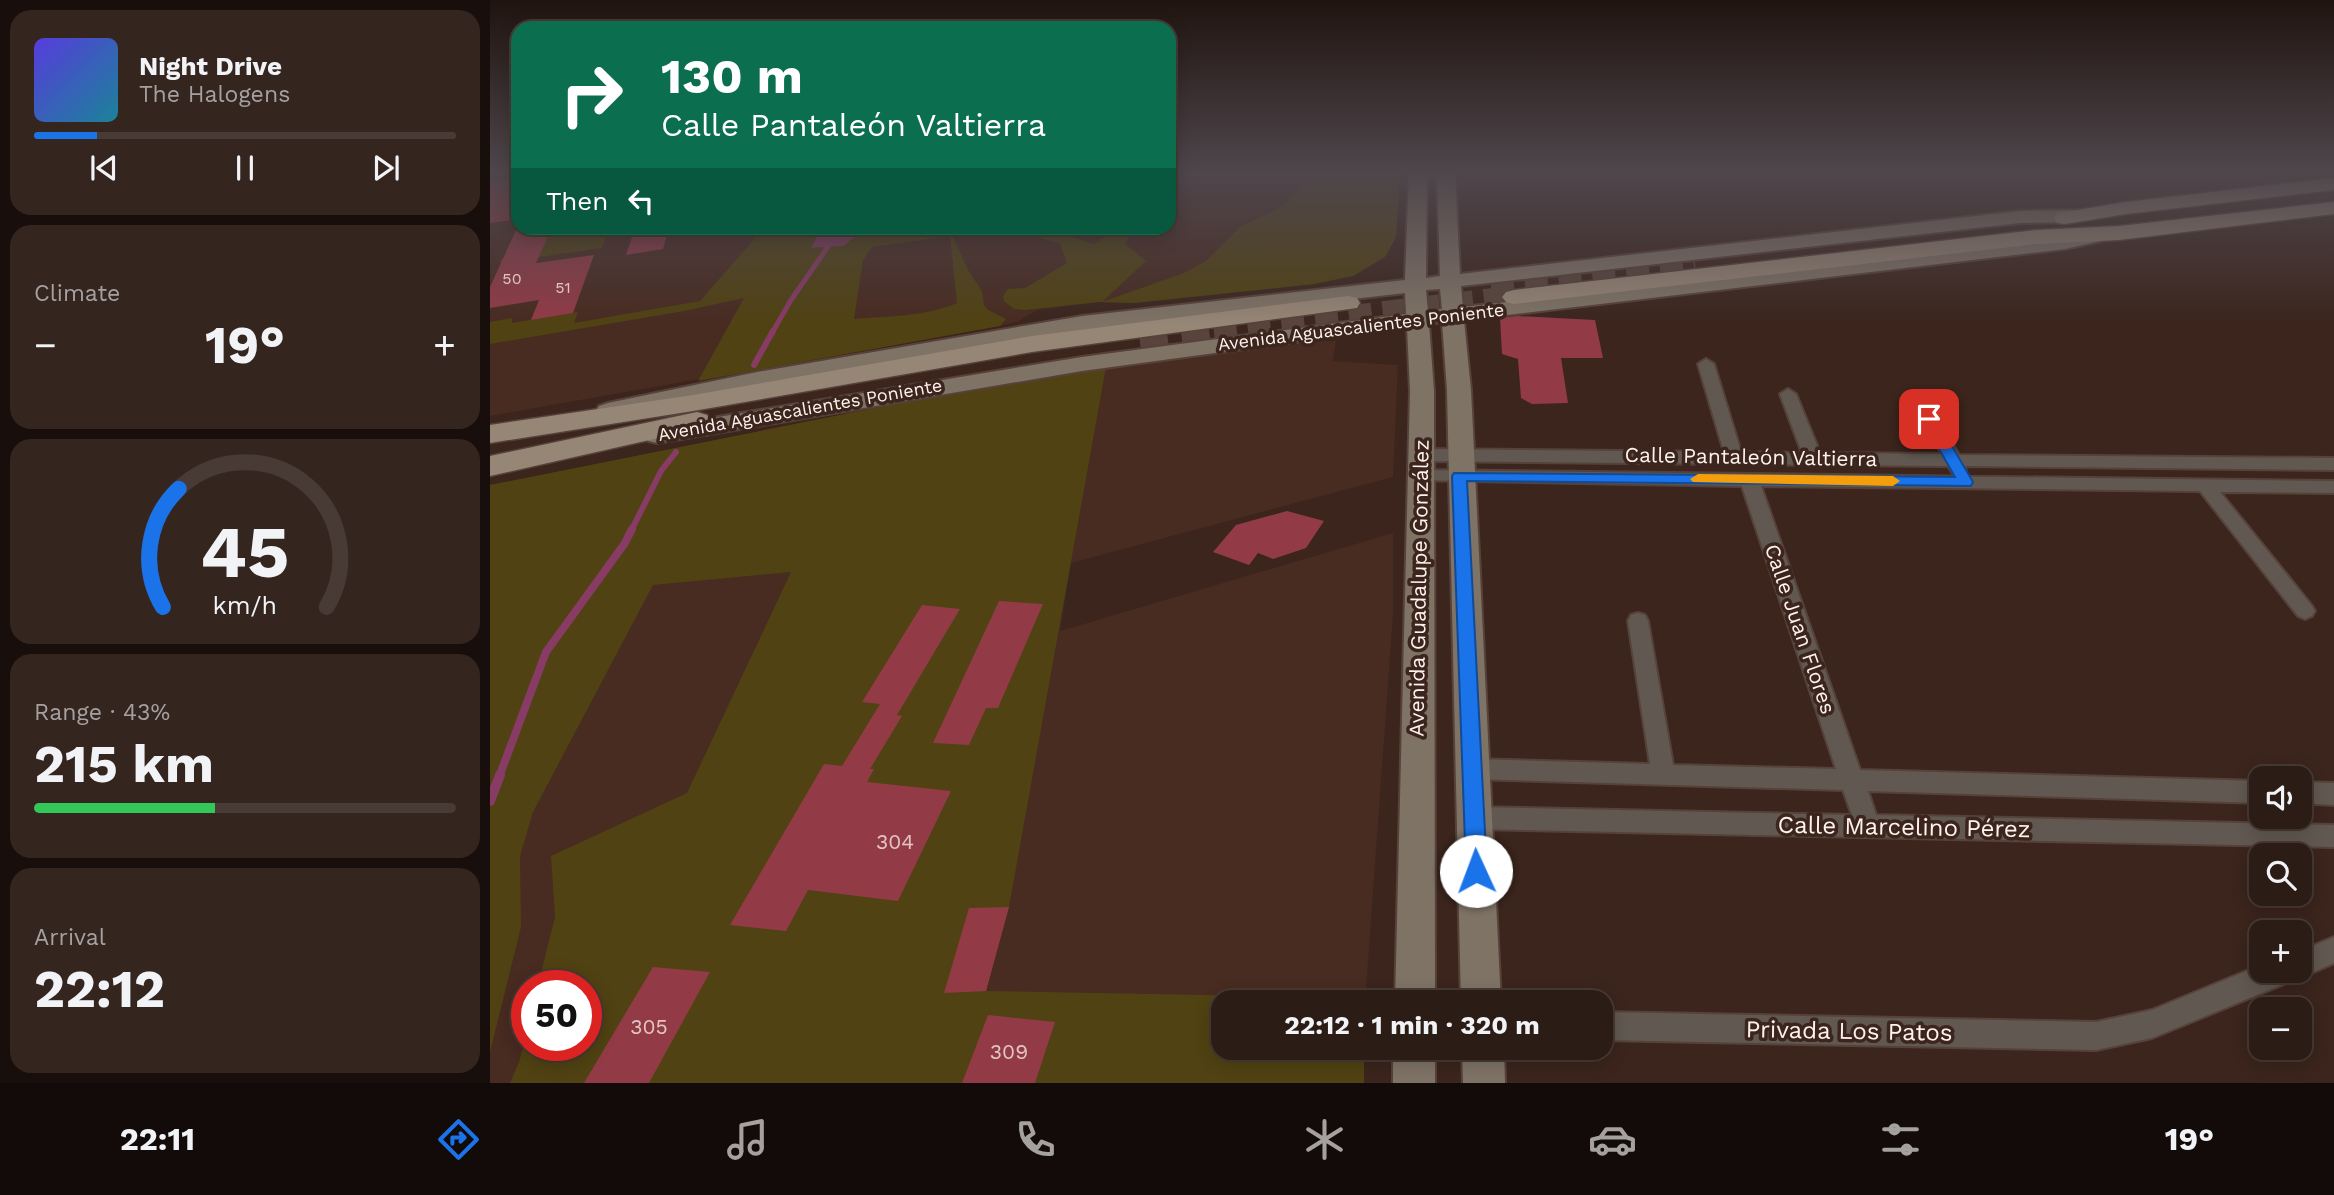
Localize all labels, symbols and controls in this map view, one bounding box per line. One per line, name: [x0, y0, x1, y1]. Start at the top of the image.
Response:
text: 130 m: [661, 47, 803, 105]
icon: right: [546, 49, 637, 140]
text: Night Drive: [139, 51, 282, 81]
text: The Halogens: [139, 81, 290, 108]
text: Calle Pantaleón Valtierra: [661, 106, 1046, 144]
icon: previous: [85, 149, 123, 187]
icon: pause: [226, 149, 264, 187]
icon: next: [367, 149, 405, 187]
icon: left: [622, 182, 660, 220]
text: Then: [546, 186, 608, 216]
house number: 50: [502, 269, 522, 288]
house number: 51: [555, 278, 571, 297]
text: Climate: [34, 280, 120, 307]
street label: Avenida Aguascalientes Poniente: [1217, 299, 1505, 354]
text: 19°: [205, 315, 285, 376]
text: −: [34, 323, 57, 367]
text: +: [433, 323, 456, 367]
street label: Avenida Aguascalientes Poniente: [656, 374, 944, 445]
pin: [1899, 389, 1959, 449]
icon: arrive: [1910, 400, 1948, 438]
street label: Avenida Guadalupe González: [1403, 439, 1434, 737]
street label: Calle Pantaleón Valtierra: [1624, 442, 1878, 471]
text: 45: [200, 510, 290, 596]
street label: Calle Juan Flores: [1760, 541, 1841, 717]
text: km/h: [213, 591, 277, 620]
text: Range · 43%: [34, 699, 170, 726]
text: 215 km: [34, 734, 214, 795]
map controls: [2249, 766, 2312, 1060]
button: sound: [2249, 766, 2312, 829]
street label: Calle Marcelino Pérez: [1777, 811, 2031, 843]
house number: 304: [876, 829, 914, 854]
position arrow: [1439, 834, 1513, 908]
button: search: [2249, 843, 2312, 906]
button: +: [2249, 920, 2312, 983]
text: Arrival: [34, 924, 106, 951]
text: 22:12: [34, 959, 165, 1020]
speed limit sign: 50: [511, 970, 602, 1061]
button: −: [2249, 997, 2312, 1060]
text: 22:12 · 1 min · 320 m: [1284, 1010, 1540, 1040]
house number: 305: [630, 1014, 668, 1039]
street label: Privada Los Patos: [1745, 1015, 1953, 1047]
house number: 309: [990, 1039, 1028, 1064]
icon: directions: [434, 1115, 483, 1164]
icon: music: [723, 1115, 772, 1164]
icon: phone: [1011, 1115, 1060, 1164]
icon: climate: [1300, 1115, 1349, 1164]
icon: car: [1588, 1115, 1637, 1164]
icon: filters: [1876, 1115, 1925, 1164]
text: 22:11: [120, 1120, 195, 1158]
text: 19°: [2165, 1120, 2214, 1158]

